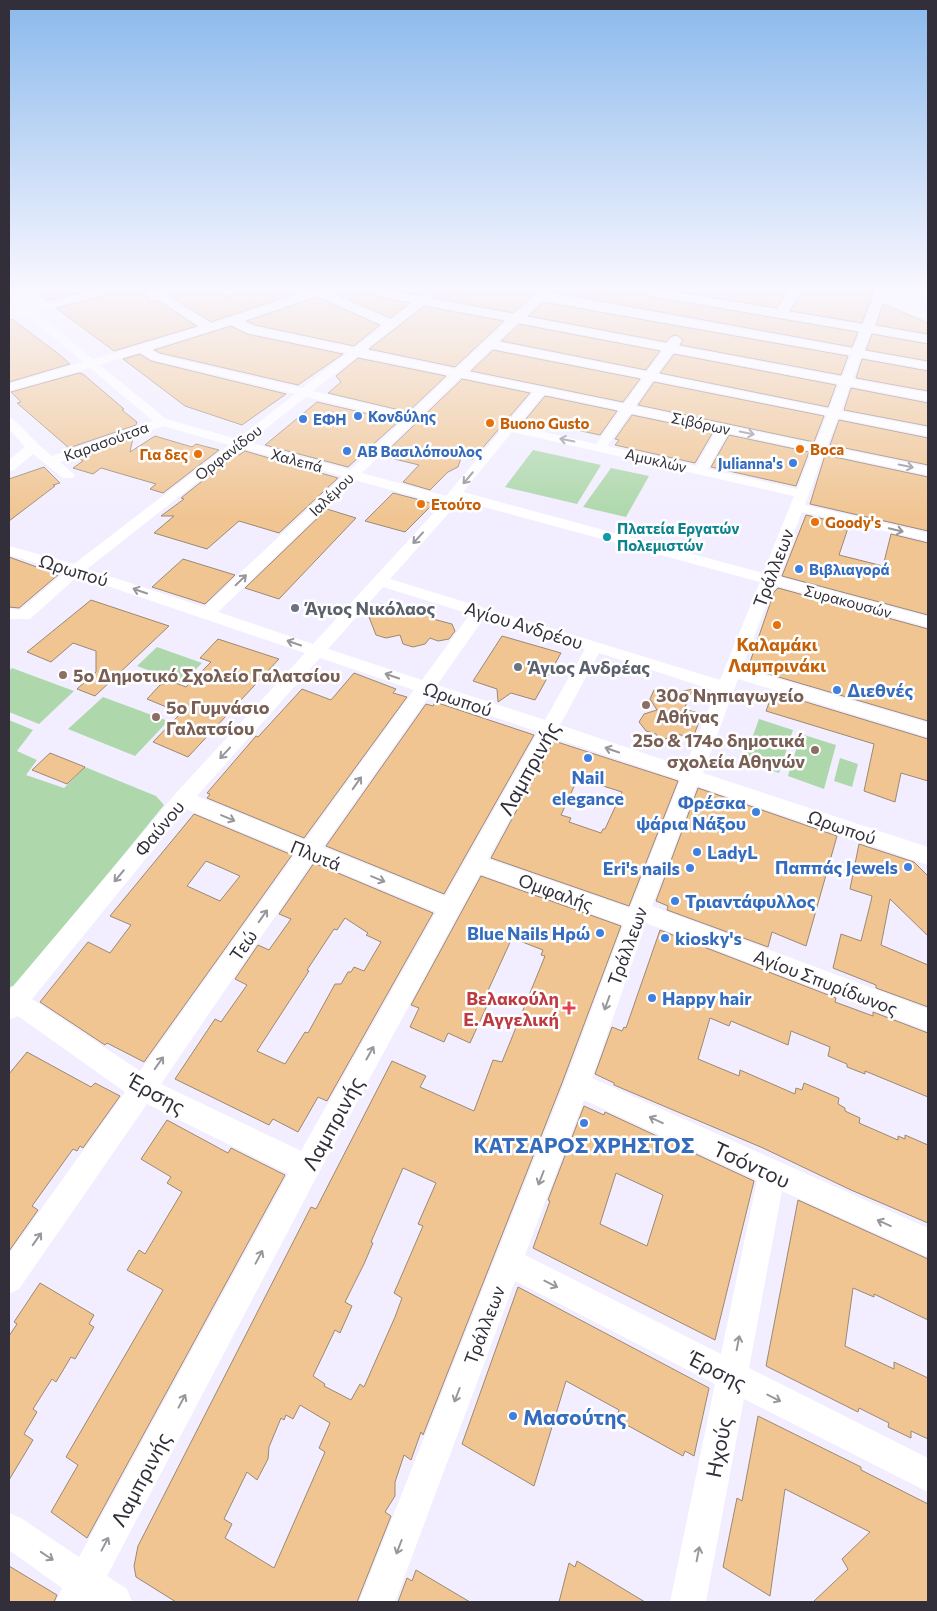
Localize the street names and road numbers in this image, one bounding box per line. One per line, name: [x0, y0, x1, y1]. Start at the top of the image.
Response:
street label: Σιβόρων: [670, 408, 733, 438]
street label: Καρασούτσα: [61, 417, 151, 465]
street label: Ορφανίδου: [191, 420, 265, 484]
street label: Χαλεπά: [269, 444, 325, 476]
street label: Αμυκλών: [624, 444, 689, 476]
street label: Ιαλέμου: [305, 469, 357, 519]
street label: Τράλλεων: [748, 526, 798, 610]
street label: Ωρωπού: [37, 549, 111, 591]
street label: Συρακουσών: [802, 581, 894, 621]
street label: Αγίου Ανδρέου: [462, 597, 586, 653]
street label: Ωρωπού: [421, 677, 495, 721]
street label: Λαμπρινής: [492, 717, 564, 819]
street label: Φαύνου: [129, 796, 189, 860]
street label: Ωρωπού: [805, 805, 879, 849]
street label: Πλυτά: [288, 835, 344, 875]
street label: Ομφαλής: [516, 868, 596, 916]
street label: Τράλλεων: [603, 904, 651, 988]
street label: Τεώ: [225, 925, 261, 965]
street label: Αγίου Σπυρίδωνος: [751, 944, 901, 1020]
street label: Έρσης: [122, 1066, 190, 1119]
street label: Λαμπρινής: [296, 1072, 368, 1174]
street label: Τσόντου: [710, 1135, 794, 1193]
street label: Τράλλεων: [459, 1283, 509, 1367]
street label: Έρσης: [683, 1344, 751, 1395]
street label: Ηχούς: [700, 1415, 736, 1479]
street label: Λαμπρινής: [105, 1428, 175, 1530]

